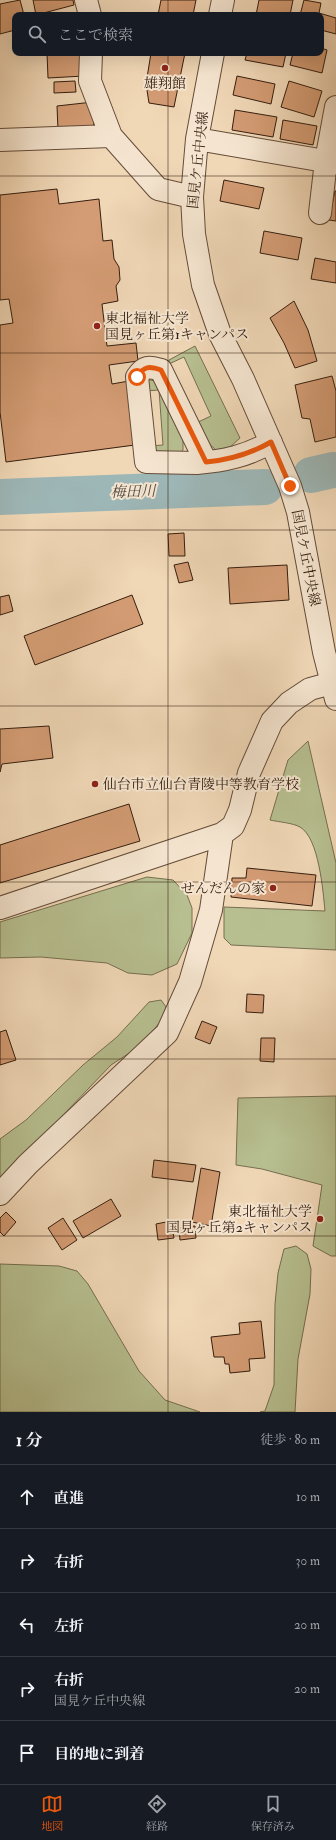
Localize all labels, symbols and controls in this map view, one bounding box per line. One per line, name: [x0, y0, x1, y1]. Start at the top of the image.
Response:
search box: [12, 12, 324, 56]
icon: search: [26, 23, 48, 45]
text: ここで検索: [58, 26, 133, 45]
marker: 雄翔館: [160, 63, 170, 73]
place label: 雄翔館: [144, 75, 186, 92]
street label: 国見ケ丘中央線: [184, 110, 212, 210]
place label: 東北福祉大学 国見ヶ丘第1キャンパス: [105, 310, 249, 343]
marker: 東北福祉大学 国見ヶ丘第1キャンパス: [92, 321, 102, 331]
route start: [128, 368, 146, 386]
route end: [281, 477, 299, 495]
water label: 梅田川: [110, 482, 158, 502]
street label: 国見ケ丘中央線: [288, 508, 324, 608]
place label: 仙台市立仙台青陵中等教育学校: [103, 776, 299, 793]
marker: 仙台市立仙台青陵中等教育学校: [90, 779, 100, 789]
place label: せんだんの家: [181, 880, 265, 897]
marker: せんだんの家: [268, 883, 278, 893]
place label: 東北福祉大学 国見ヶ丘第2キャンパス: [166, 1203, 312, 1236]
marker: 東北福祉大学 国見ヶ丘第2キャンパス: [315, 1214, 325, 1224]
text: 1 分: [16, 1430, 43, 1451]
text: 徒歩 · 80 m: [260, 1432, 320, 1448]
icon: ahead: [16, 1486, 38, 1508]
text: 直進: [54, 1489, 84, 1508]
text: 10 m: [296, 1489, 320, 1505]
icon: right: [16, 1550, 38, 1572]
text: 右折: [54, 1553, 84, 1572]
text: 30 m: [296, 1553, 320, 1569]
icon: left: [16, 1614, 38, 1636]
text: 左折: [54, 1617, 84, 1636]
text: 20 m: [294, 1617, 320, 1633]
text: 右折: [54, 1671, 84, 1690]
icon: right: [16, 1678, 38, 1700]
text: 20 m: [294, 1681, 320, 1697]
text: 国見ケ丘中央線: [54, 1693, 145, 1709]
icon: arrive: [16, 1742, 38, 1764]
text: 目的地に到着: [54, 1745, 144, 1764]
tab: 地図: [41, 1793, 63, 1833]
tab: 経路: [146, 1793, 168, 1833]
tab: 保存済み: [251, 1793, 295, 1833]

